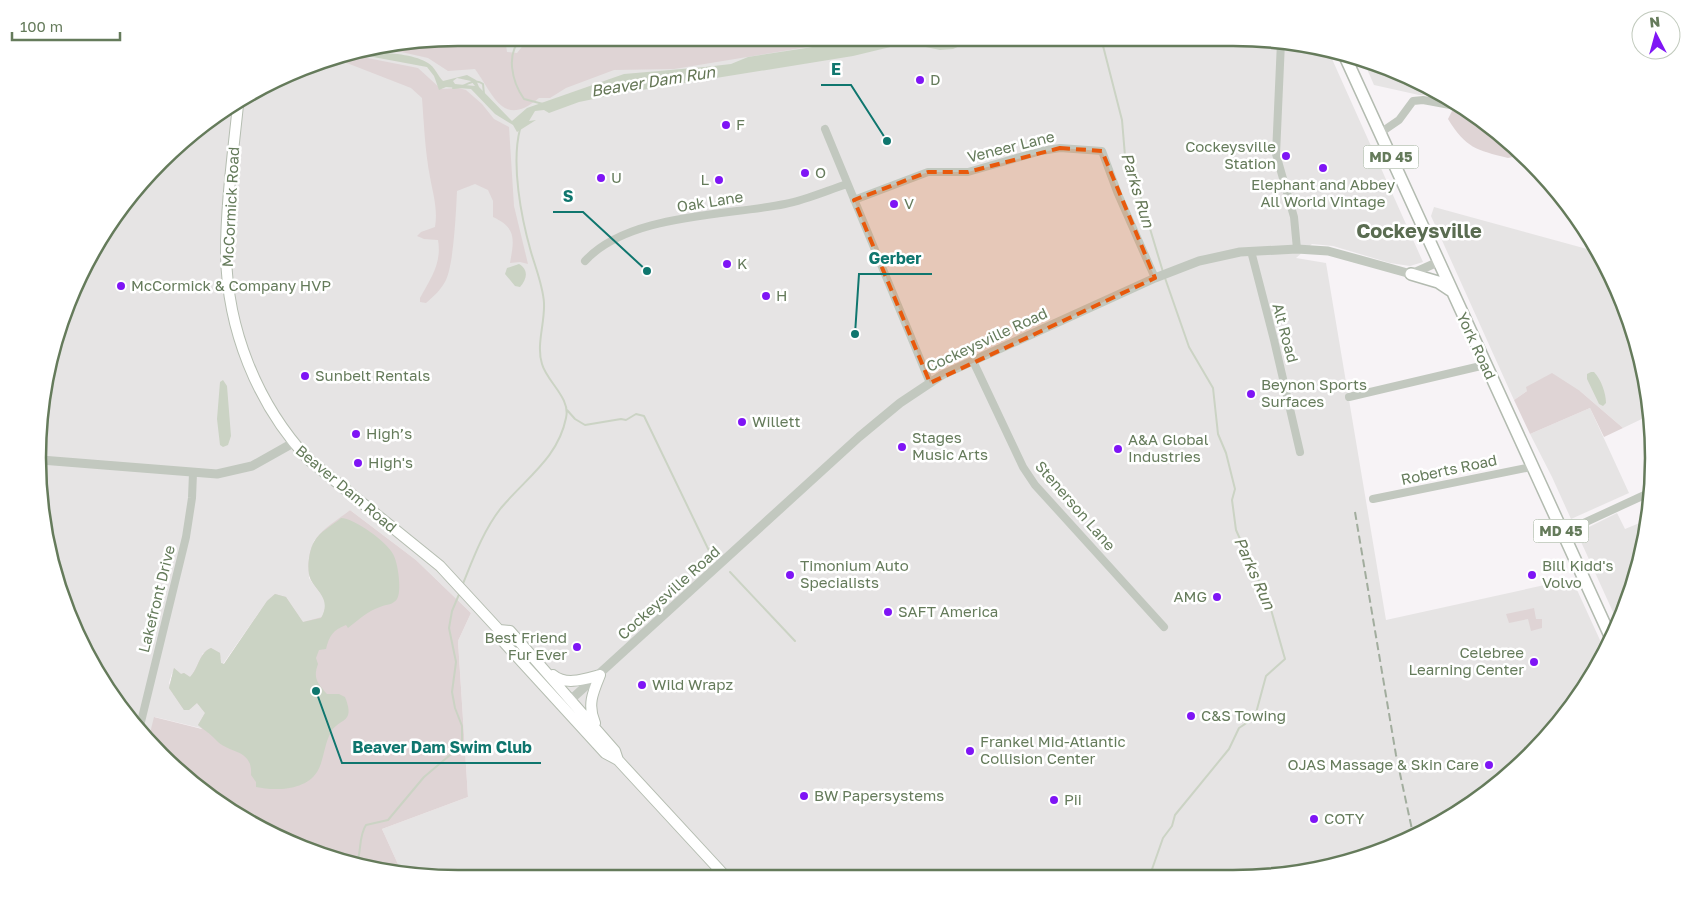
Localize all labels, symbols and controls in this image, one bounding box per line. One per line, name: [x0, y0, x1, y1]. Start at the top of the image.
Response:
scale bar: [12, 10, 120, 42]
north arrow: [1631, 10, 1681, 60]
text: N: [1648, 13, 1661, 31]
text: 100 m: [20, 17, 63, 35]
callout: E: [821, 54, 851, 85]
text: E: [831, 59, 841, 79]
water label: Beaver Dam Run: [590, 61, 718, 101]
place label: D: [930, 70, 941, 88]
marker: D: [914, 74, 926, 86]
place label: F: [736, 115, 745, 133]
marker: F: [720, 119, 732, 131]
street label: Veneer Lane: [965, 126, 1056, 166]
place label: Cockeysville Station: [1185, 137, 1276, 172]
street label: McCormick Road: [218, 146, 242, 268]
road number: MD 45: [1364, 146, 1418, 168]
water label: Parks Run: [1117, 150, 1159, 231]
marker: Cockeysville Station: [1280, 150, 1292, 162]
marker: Elephant and Abbey All World Vintage: [1317, 162, 1329, 174]
place label: O: [815, 163, 826, 181]
marker: O: [799, 167, 811, 179]
place label: U: [611, 168, 622, 186]
place label: L: [700, 170, 709, 188]
marker: U: [595, 172, 607, 184]
marker: L: [713, 174, 725, 186]
place label: Elephant and Abbey All World Vintage: [1251, 175, 1396, 210]
callout: S: [553, 181, 583, 212]
text: S: [563, 186, 574, 206]
street label: Oak Lane: [675, 187, 745, 215]
place label: V: [904, 194, 914, 212]
marker: V: [888, 198, 900, 210]
district label: Cockeysville: [1356, 218, 1482, 242]
callout: Gerber: [859, 243, 932, 274]
text: Gerber: [869, 248, 921, 268]
place label: K: [737, 254, 747, 272]
marker: K: [721, 258, 733, 270]
place label: McCormick & Company HVP: [131, 276, 331, 294]
marker: McCormick & Company HVP: [115, 280, 127, 292]
place label: H: [776, 286, 787, 304]
marker: H: [760, 290, 772, 302]
street label: Alt Road: [1269, 301, 1303, 364]
street label: Cockeysville Road: [923, 303, 1050, 375]
street label: York Road: [1453, 309, 1500, 382]
place label: Sunbelt Rentals: [315, 366, 430, 384]
marker: Sunbelt Rentals: [299, 370, 311, 382]
place label: Beynon Sports Surfaces: [1261, 375, 1367, 410]
marker: Beynon Sports Surfaces: [1245, 388, 1257, 400]
place label: Willett: [752, 412, 800, 430]
marker: Willett: [736, 416, 748, 428]
place label: High’s: [366, 424, 412, 442]
marker: High’s: [350, 428, 362, 440]
place label: Stages Music Arts: [912, 428, 988, 463]
place label: A&A Global Industries: [1128, 430, 1209, 465]
street label: Beaver Dam Road: [293, 441, 401, 536]
marker: Stages Music Arts: [896, 441, 908, 453]
marker: A&A Global Industries: [1112, 443, 1124, 455]
street label: Roberts Road: [1399, 450, 1498, 488]
place label: High's: [368, 453, 413, 471]
marker: High's: [352, 457, 364, 469]
street label: Stenerson Lane: [1032, 457, 1120, 554]
road number: MD 45: [1534, 520, 1588, 542]
water label: Parks Run: [1230, 534, 1280, 613]
street label: Cockeysville Road: [613, 542, 723, 643]
street label: Lakefront Drive: [134, 543, 178, 654]
place label: Timonium Auto Specialists: [800, 556, 909, 591]
place label: Bill Kidd's Volvo: [1542, 556, 1614, 591]
marker: Timonium Auto Specialists: [784, 569, 796, 581]
marker: Bill Kidd's Volvo: [1526, 569, 1538, 581]
place label: AMG: [1173, 587, 1207, 605]
marker: AMG: [1211, 591, 1223, 603]
place label: SAFT America: [898, 602, 998, 620]
marker: SAFT America: [882, 606, 894, 618]
place label: Best Friend Fur Ever: [485, 628, 567, 663]
marker: Best Friend Fur Ever: [571, 641, 583, 653]
place label: Celebree Learning Center: [1409, 643, 1524, 678]
marker: Celebree Learning Center: [1528, 656, 1540, 668]
place label: Wild Wrapz: [652, 675, 734, 693]
marker: Wild Wrapz: [636, 679, 648, 691]
place label: C&S Towing: [1201, 706, 1286, 724]
marker: C&S Towing: [1185, 710, 1197, 722]
callout: Beaver Dam Swim Club: [342, 732, 541, 763]
place label: Frankel Mid-Atlantic Collision Center: [980, 732, 1126, 767]
text: Beaver Dam Swim Club: [352, 737, 532, 757]
marker: Frankel Mid-Atlantic Collision Center: [964, 745, 976, 757]
place label: OJAS Massage & Skin Care: [1287, 755, 1479, 773]
marker: OJAS Massage & Skin Care: [1483, 759, 1495, 771]
place label: BW Papersystems: [814, 786, 944, 804]
marker: BW Papersystems: [798, 790, 810, 802]
place label: Pii: [1064, 790, 1082, 808]
marker: Pii: [1048, 794, 1060, 806]
place label: COTY: [1324, 809, 1365, 827]
marker: COTY: [1308, 813, 1320, 825]

